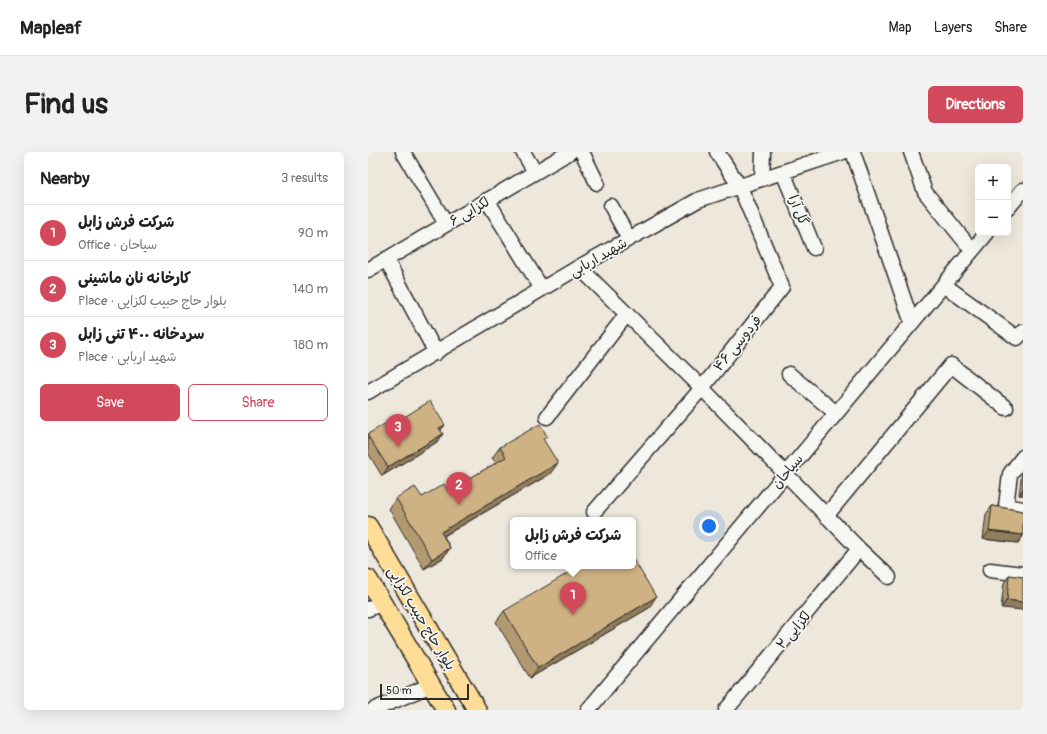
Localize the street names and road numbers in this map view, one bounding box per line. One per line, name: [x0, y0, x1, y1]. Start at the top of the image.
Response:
street label: گل آرا: [785, 192, 812, 228]
street label: لکزایی ۶: [446, 193, 492, 230]
street label: شهید اربابی: [566, 234, 630, 281]
street label: فردوسی ۴۶: [710, 312, 765, 375]
street label: سیاحان: [768, 450, 807, 492]
street label: بلوار حاج حبیب لکزايی: [383, 563, 459, 674]
street label: لکزایی ۲: [773, 608, 814, 653]

